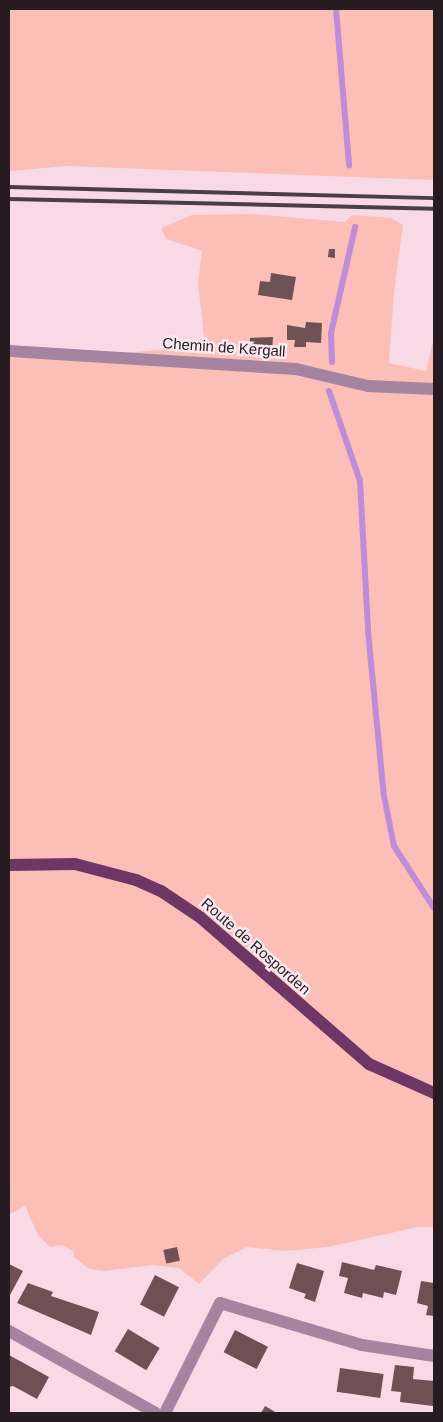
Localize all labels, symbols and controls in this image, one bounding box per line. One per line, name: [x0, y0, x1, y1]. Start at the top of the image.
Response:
street label: Chemin de Kergall: [162, 334, 286, 360]
street label: Route de Rosporden: [198, 894, 314, 998]

